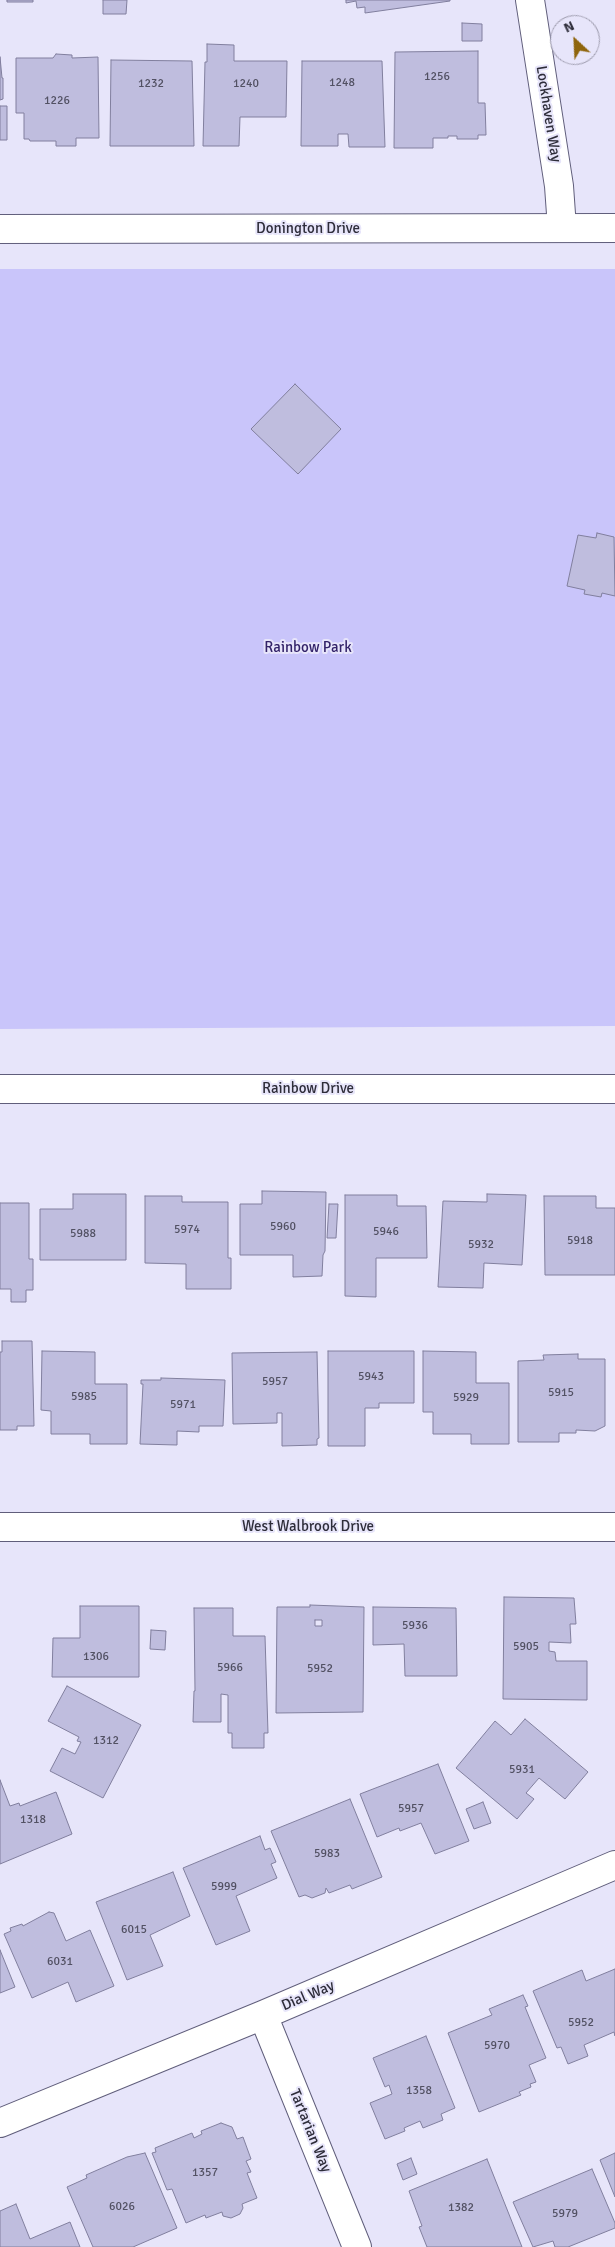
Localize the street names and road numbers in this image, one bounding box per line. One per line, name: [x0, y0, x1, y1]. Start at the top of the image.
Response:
street label: Lockhaven Way: [531, 64, 565, 164]
street label: Donington Drive: [256, 220, 360, 238]
street label: Rainbow Drive: [262, 1080, 354, 1098]
street label: West Walbrook Drive: [242, 1518, 374, 1536]
street label: Dial Way: [279, 1977, 337, 2015]
street label: Tartarian Way: [285, 2087, 335, 2175]

